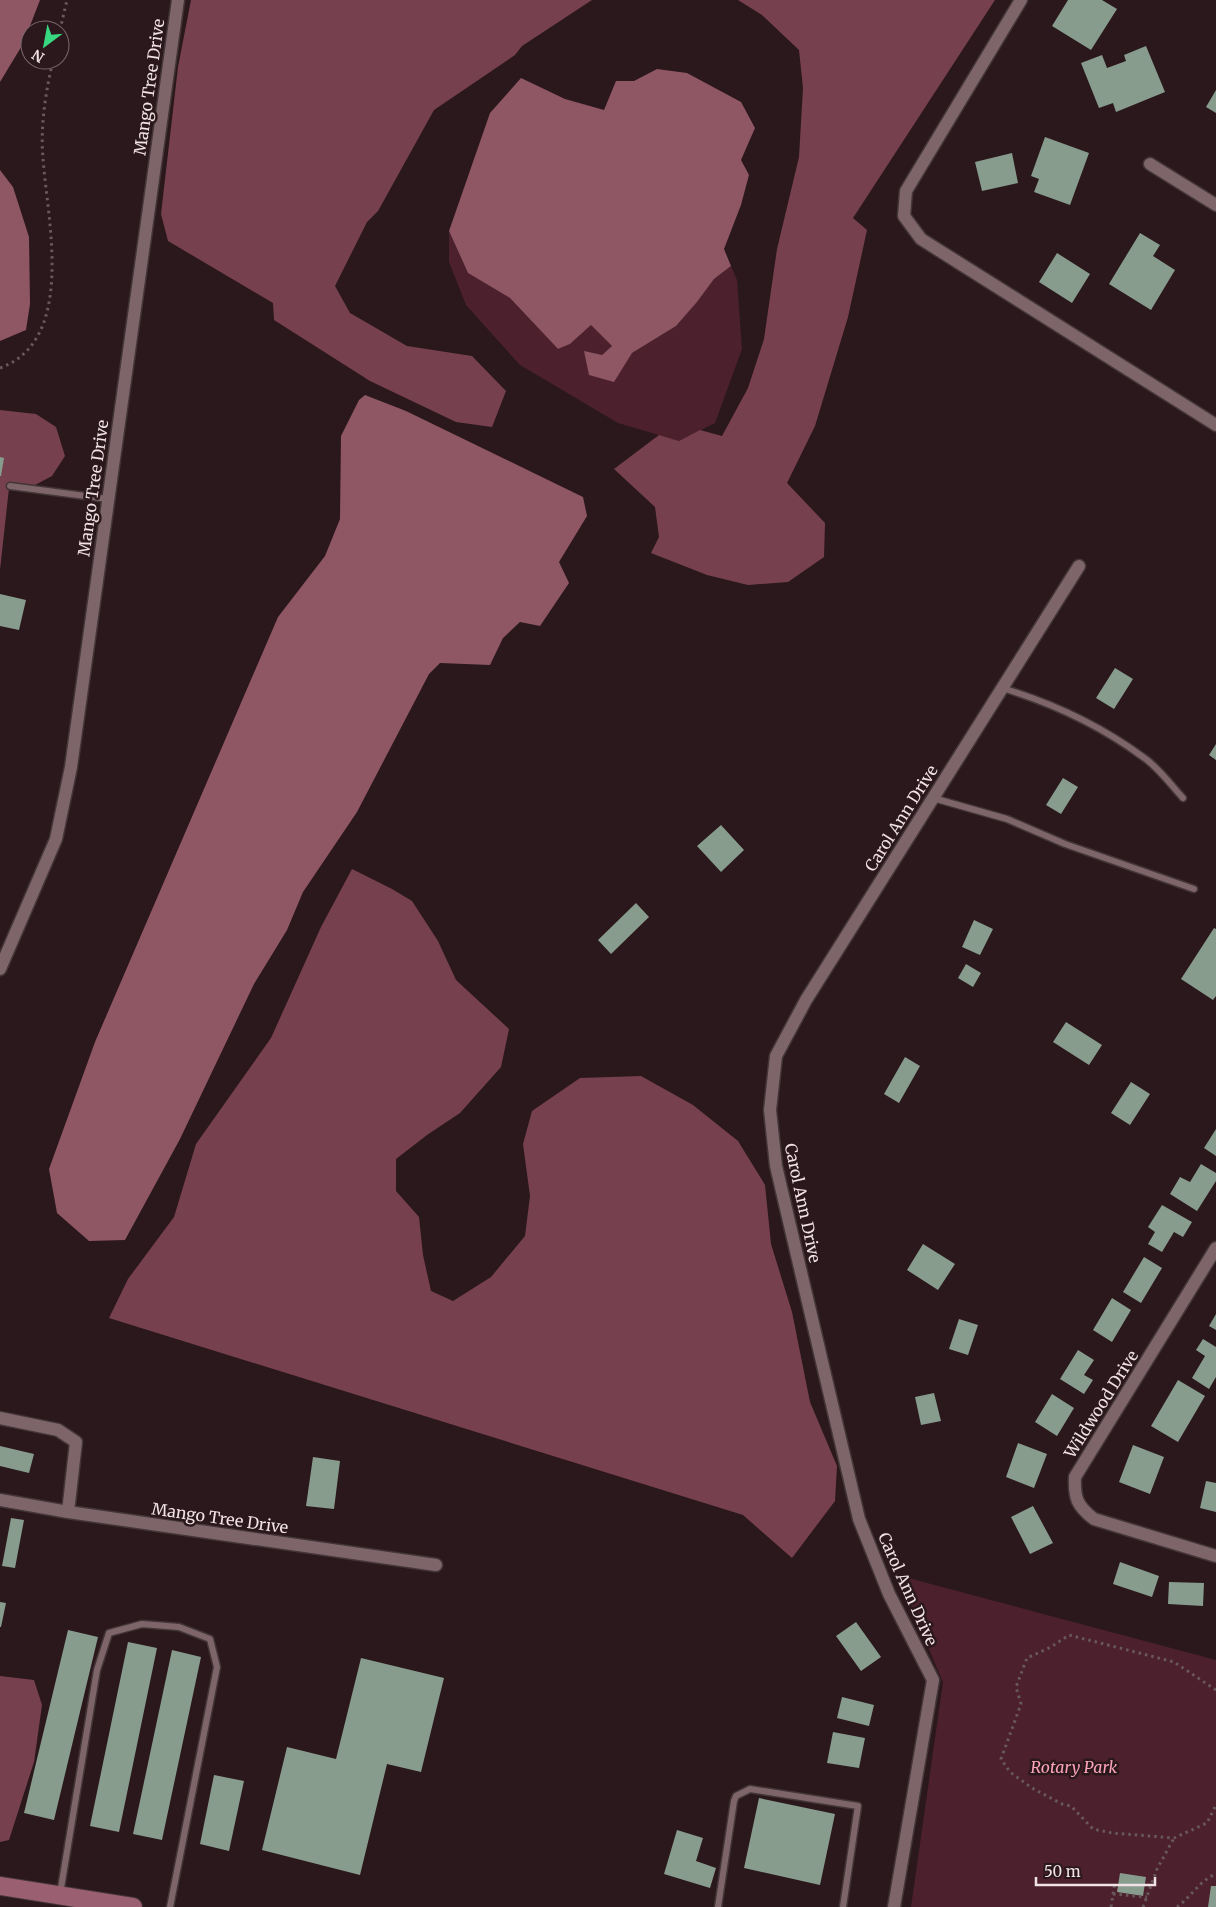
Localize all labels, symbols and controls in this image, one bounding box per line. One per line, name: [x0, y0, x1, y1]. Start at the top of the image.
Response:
street label: Mango Tree Drive: [130, 17, 168, 157]
north arrow: [20, 20, 70, 70]
text: N: [29, 45, 48, 67]
street label: Mango Tree Drive: [74, 418, 112, 558]
street label: Carol Ann Drive: [860, 761, 942, 875]
street label: Carol Ann Drive: [781, 1141, 825, 1265]
street label: Wildwood Drive: [1059, 1346, 1142, 1463]
street label: Mango Tree Drive: [150, 1499, 290, 1537]
street label: Carol Ann Drive: [874, 1529, 942, 1649]
park label: Rotary Park: [1031, 1757, 1118, 1777]
scale bar: [1036, 1854, 1155, 1886]
text: 50 m: [1044, 1862, 1081, 1881]

